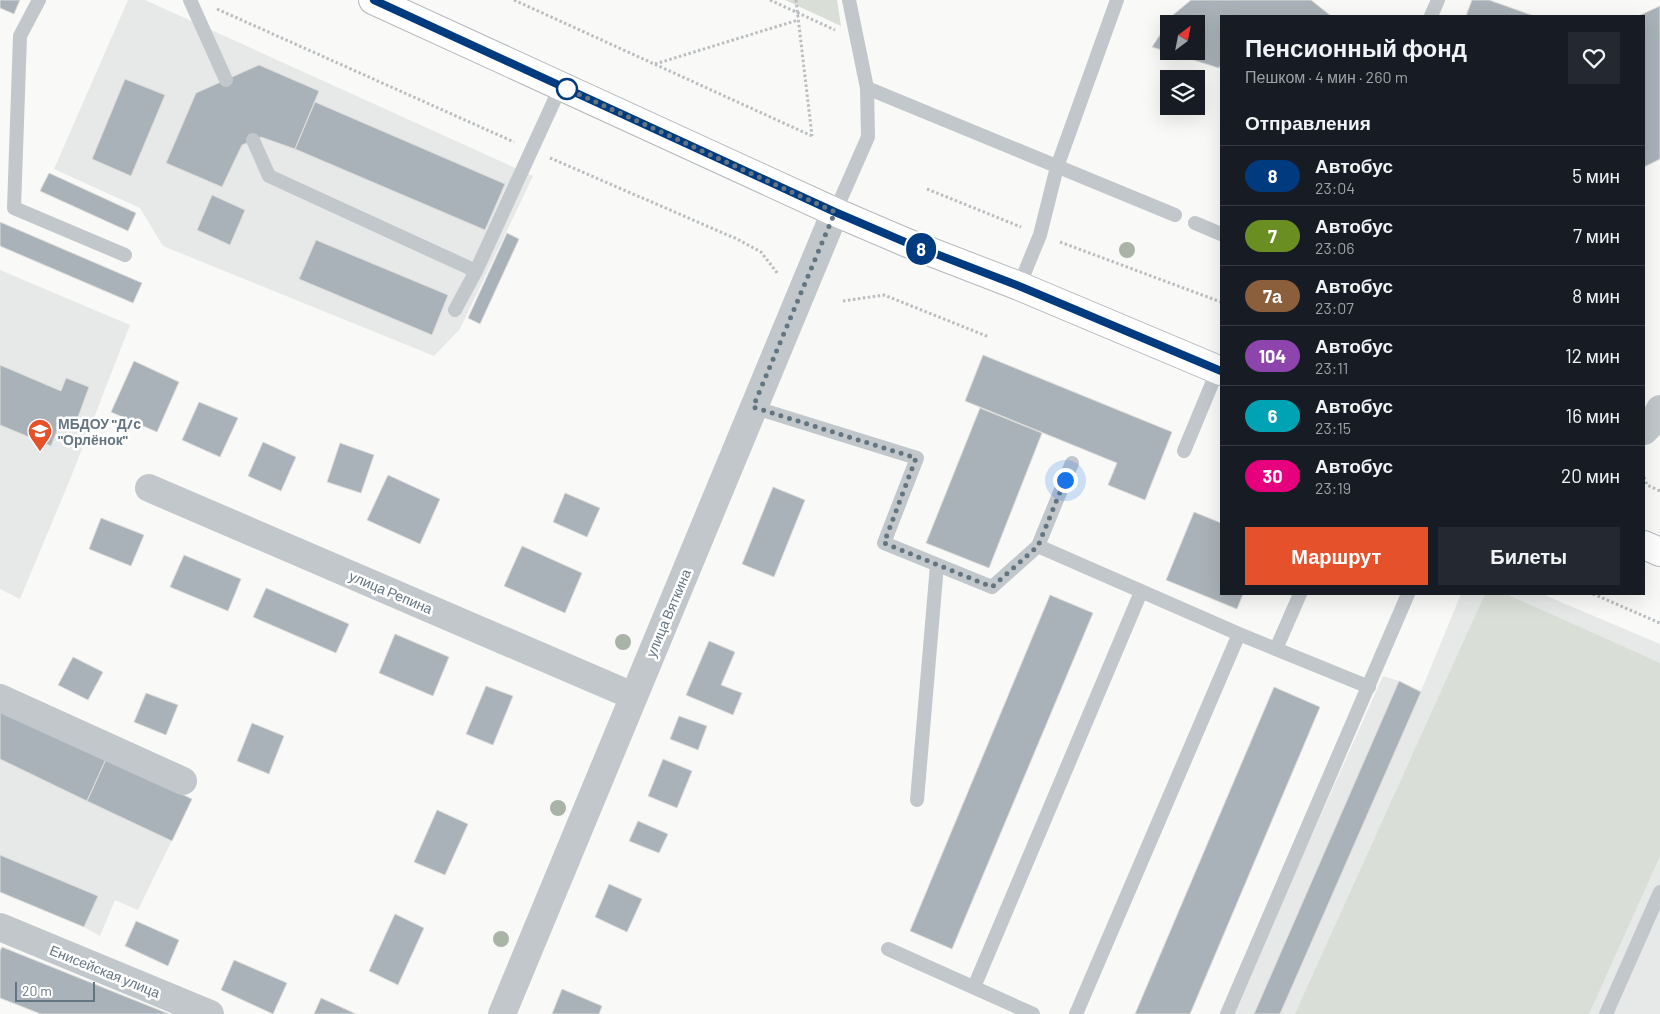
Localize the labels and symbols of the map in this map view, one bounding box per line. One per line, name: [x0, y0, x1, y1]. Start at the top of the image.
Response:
north arrow: [1160, 15, 1205, 60]
unlabelled marker: [556, 78, 578, 100]
line badge: 8: [905, 233, 937, 265]
place label: МБДОУ "Д/с "Орлёнок": [58, 415, 141, 448]
school or university icon: МБДОУ "Д/с "Орлёнок": [27, 418, 53, 452]
your location: [1053, 468, 1078, 493]
street label: улица Вяткина: [642, 566, 694, 660]
street label: улица Репина: [347, 567, 435, 617]
street label: Енисейская улица: [47, 941, 163, 1001]
scale bar: [15, 979, 95, 1002]

